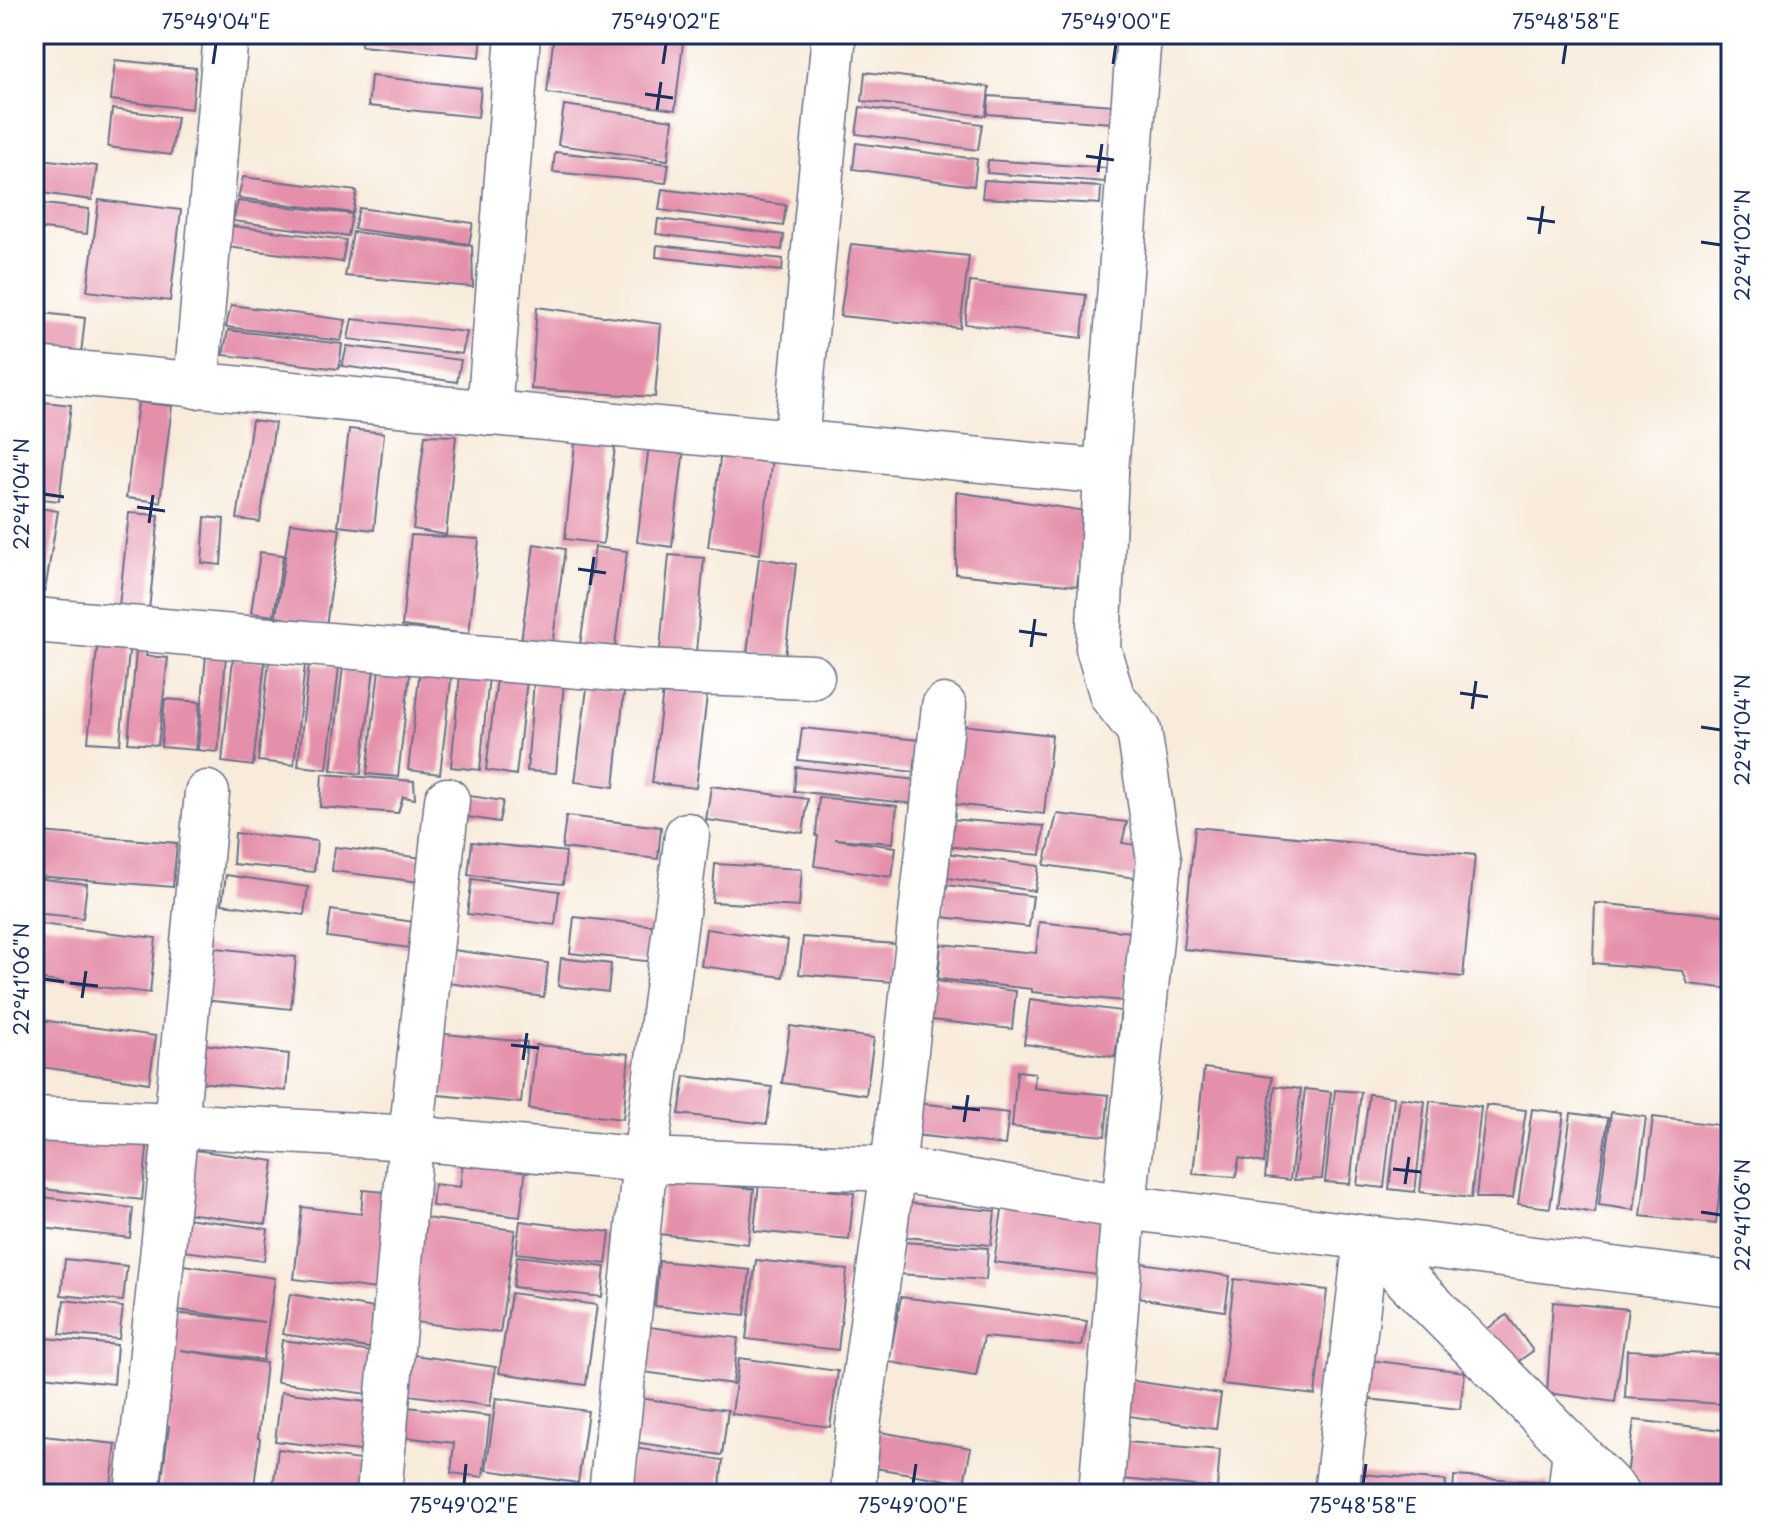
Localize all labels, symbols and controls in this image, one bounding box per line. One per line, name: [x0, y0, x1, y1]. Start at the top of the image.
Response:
text: 75°49'04"E: [162, 6, 270, 36]
text: 75°49'02"E: [611, 6, 721, 36]
text: 75°49'00"E: [1061, 6, 1171, 36]
text: 75°48'58"E: [1512, 6, 1620, 36]
text: 22°41'02"N: [1727, 189, 1757, 301]
text: 22°41'04"N: [6, 438, 36, 550]
text: 22°41'04"N: [1727, 674, 1757, 786]
text: 22°41'06"N: [6, 923, 36, 1035]
text: 22°41'06"N: [1727, 1159, 1757, 1271]
text: 75°49'02"E: [409, 1490, 519, 1520]
text: 75°49'00"E: [858, 1490, 968, 1520]
text: 75°48'58"E: [1309, 1490, 1417, 1520]

